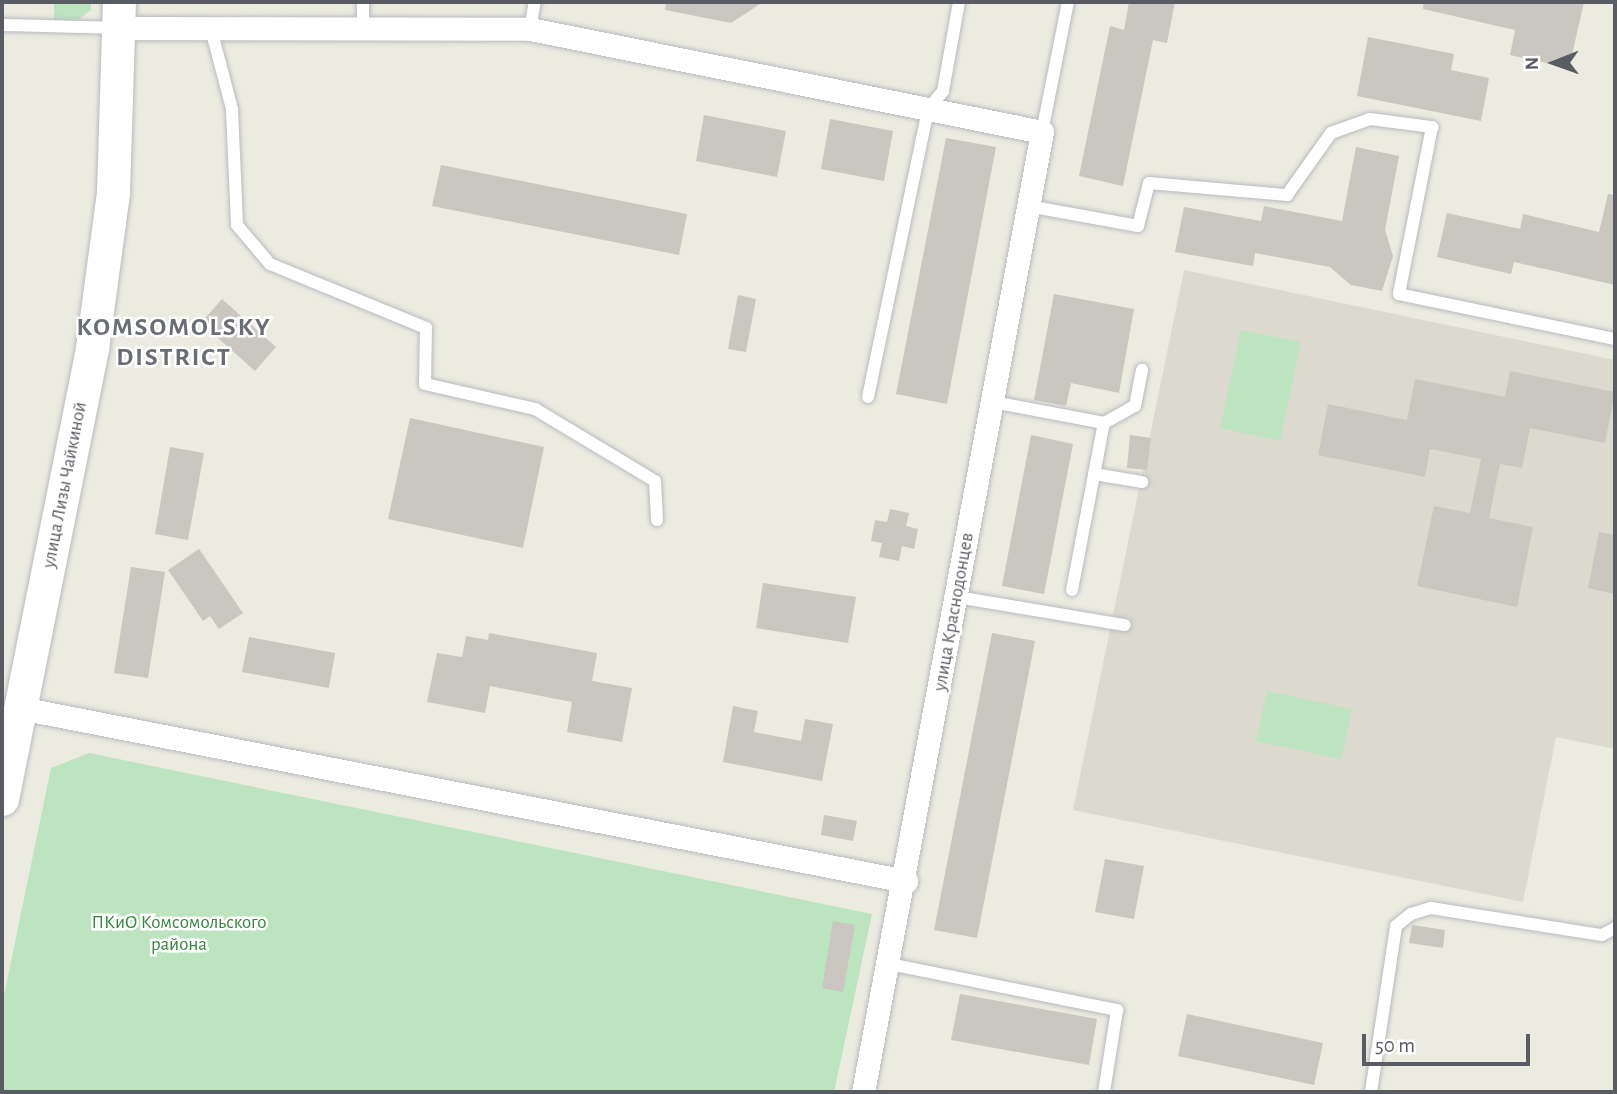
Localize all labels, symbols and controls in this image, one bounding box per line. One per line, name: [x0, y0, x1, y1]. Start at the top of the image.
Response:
north arrow: [1519, 28, 1589, 98]
text: N: [1523, 57, 1542, 70]
district label: KOMSOMOLSKY DISTRICT: [78, 312, 270, 374]
street label: улица Лизы Чайкиной: [38, 400, 92, 570]
street label: улица Краснодонцев: [929, 531, 979, 693]
park label: ПКиО Комсомольского района: [92, 912, 266, 956]
scale bar: [1365, 1020, 1533, 1064]
text: 50 m: [1375, 1035, 1415, 1056]

